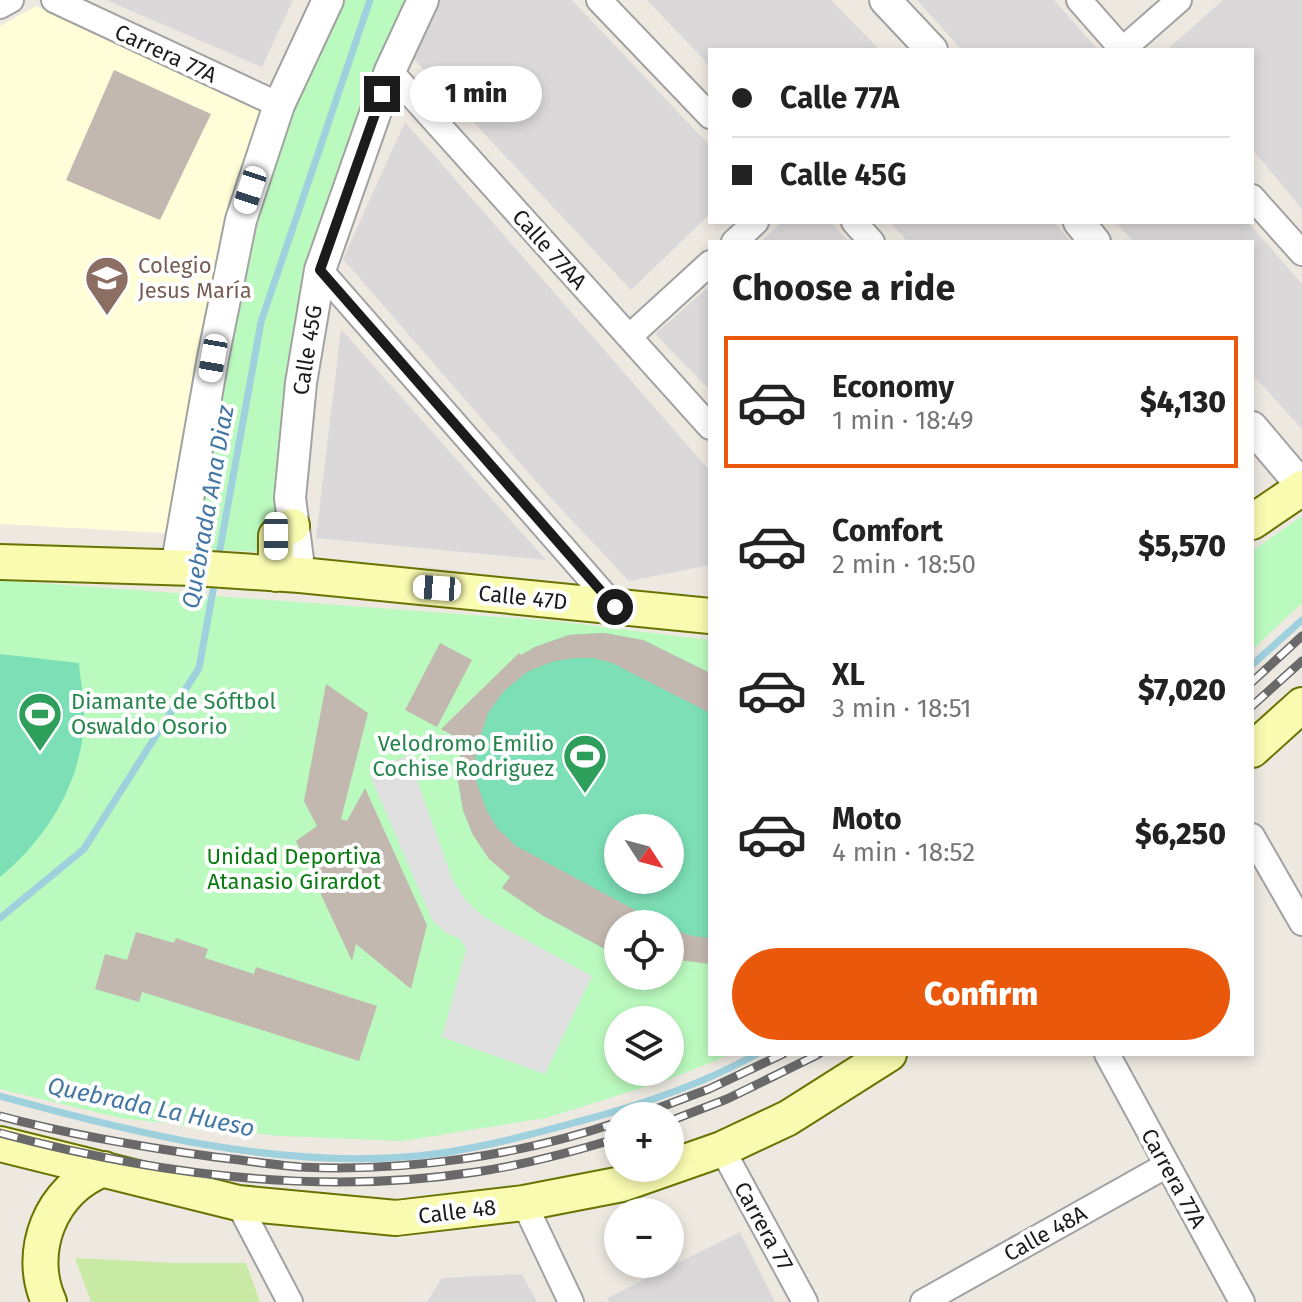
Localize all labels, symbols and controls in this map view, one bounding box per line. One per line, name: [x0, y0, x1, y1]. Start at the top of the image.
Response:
street label: Carrera 77A: [111, 18, 221, 89]
callout: 1 min: [410, 66, 542, 122]
route end: [364, 76, 400, 112]
text: 1 min: [445, 78, 507, 109]
text: Calle 77A: [780, 80, 899, 116]
text: Calle 45G: [780, 157, 907, 193]
car: [231, 163, 269, 217]
street label: Calle 77AA: [507, 204, 593, 295]
place label: Colegio Jesus María: [138, 252, 252, 304]
school or university icon: Colegio Jesus María: [83, 254, 131, 317]
text: Choose a ride: [732, 266, 955, 310]
street label: Calle 45G: [287, 303, 328, 397]
car: [197, 332, 229, 384]
icon: car: [736, 366, 808, 438]
text: Economy: [832, 369, 954, 405]
text: $4,130: [1140, 384, 1226, 420]
water label: Quebrada Ana Diaz: [176, 402, 240, 611]
text: 1 min · 18:49: [832, 405, 974, 436]
icon: car: [736, 510, 808, 582]
car: [264, 512, 288, 560]
text: Comfort: [832, 513, 943, 549]
text: $5,570: [1138, 528, 1226, 564]
text: 2 min · 18:50: [832, 549, 976, 580]
car: [412, 574, 462, 602]
street label: Calle 47D: [477, 579, 569, 616]
route start: [597, 589, 633, 625]
icon: car: [736, 654, 808, 726]
text: XL: [832, 657, 865, 693]
text: $7,020: [1138, 672, 1226, 708]
place label: Diamante de Sóftbol Oswaldo Osorio: [71, 688, 276, 740]
sports icon: Diamante de Sóftbol Oswaldo Osorio: [16, 690, 64, 753]
text: 3 min · 18:51: [832, 693, 972, 724]
place label: Velodromo Emilio Cochise Rodriguez: [372, 730, 554, 782]
sports icon: Velodromo Emilio Cochise Rodriguez: [561, 732, 609, 795]
icon: car: [736, 798, 808, 870]
text: Moto: [832, 801, 902, 837]
north arrow: [604, 814, 684, 894]
map controls: [604, 814, 684, 1278]
text: $6,250: [1135, 816, 1226, 852]
text: 4 min · 18:52: [832, 837, 975, 868]
park label: Unidad Deportiva Atanasio Girardot: [207, 843, 381, 895]
button: locate: [604, 910, 684, 990]
button: Confirm: [732, 948, 1230, 1040]
button: layers: [604, 1006, 684, 1086]
water label: Quebrada La Hueso: [45, 1071, 257, 1143]
button: +: [604, 1102, 684, 1182]
street label: Carrera 77A: [1135, 1124, 1212, 1233]
street label: Carrera 77: [728, 1177, 799, 1276]
street label: Calle 48: [417, 1193, 498, 1230]
button: −: [604, 1198, 684, 1278]
street label: Calle 48A: [999, 1199, 1092, 1267]

